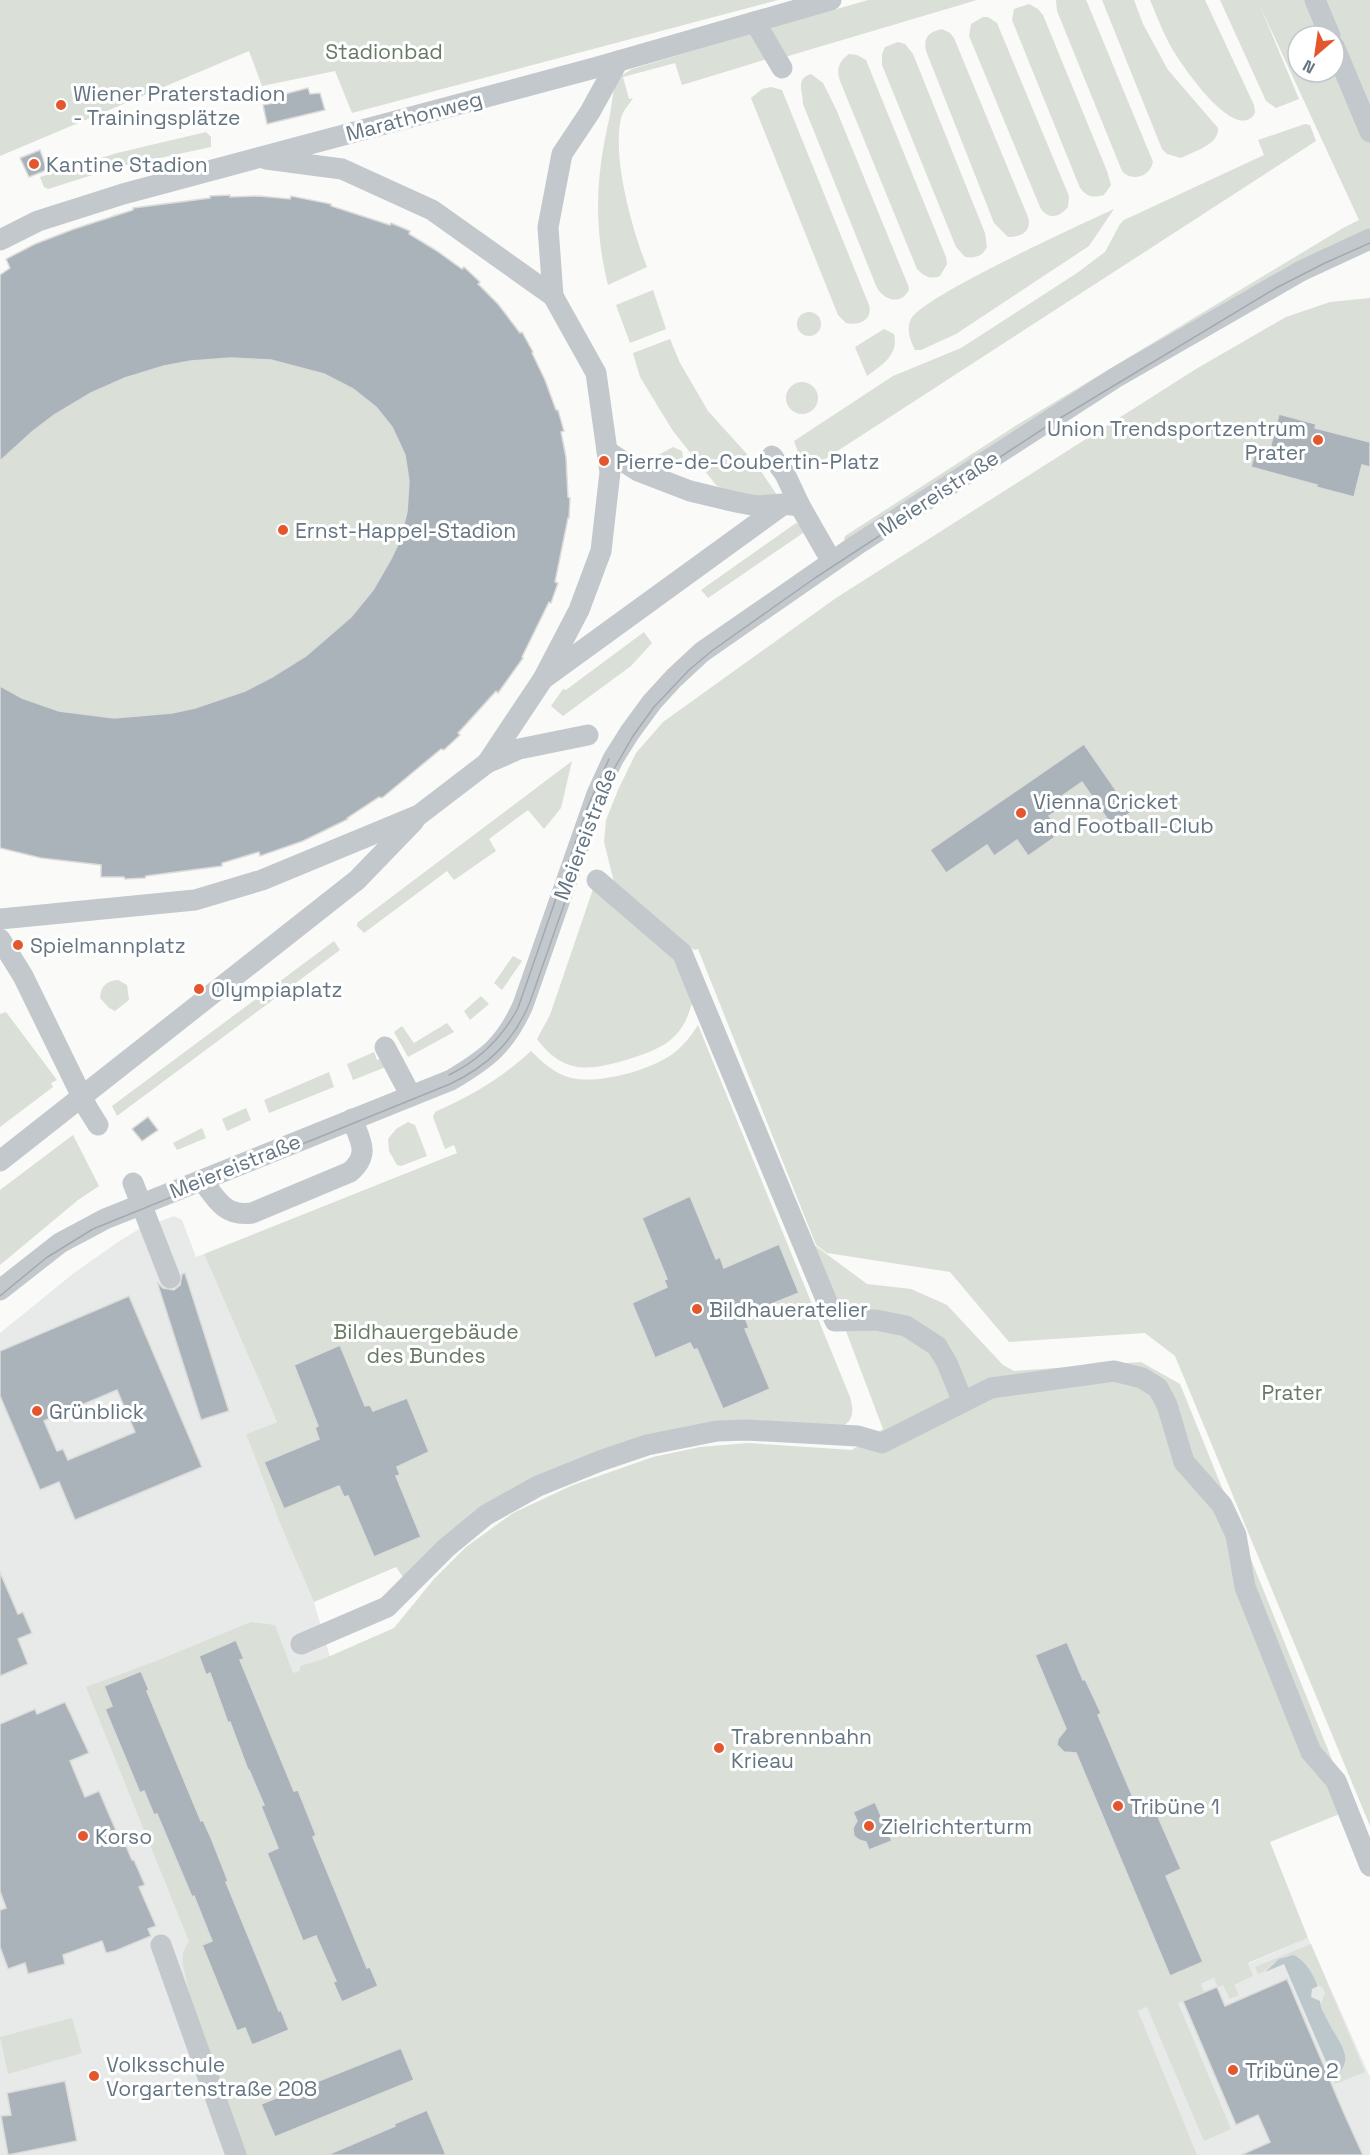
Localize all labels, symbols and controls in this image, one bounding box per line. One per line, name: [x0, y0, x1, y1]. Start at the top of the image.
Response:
north arrow: [1286, 24, 1346, 84]
park label: Stadionbad: [325, 38, 443, 65]
text: N: [1299, 55, 1319, 78]
place label: Wiener Praterstadion - Trainingsplätze: [73, 80, 285, 131]
street label: Marathonweg: [343, 85, 485, 147]
marker: Wiener Praterstadion - Trainingsplätze: [54, 98, 68, 112]
place label: Kantine Stadion: [46, 151, 208, 178]
marker: Kantine Stadion: [27, 157, 41, 171]
place label: Union Trendsportzentrum Prater: [1047, 415, 1306, 466]
marker: Union Trendsportzentrum Prater: [1311, 433, 1325, 447]
street label: Meiereistraße: [872, 444, 1004, 542]
place label: Pierre-de-Coubertin-Platz: [616, 448, 879, 475]
marker: Pierre-de-Coubertin-Platz: [597, 454, 611, 468]
place label: Ernst-Happel-Stadion: [295, 517, 516, 544]
marker: Ernst-Happel-Stadion: [276, 523, 290, 537]
street label: Meiereistraße: [547, 764, 623, 904]
place label: Vienna Cricket and Football-Club: [1033, 788, 1214, 839]
marker: Vienna Cricket and Football-Club: [1014, 806, 1028, 820]
place label: Spielmannplatz: [30, 932, 186, 959]
marker: Spielmannplatz: [11, 938, 25, 952]
place label: Olympiaplatz: [211, 976, 343, 1003]
marker: Olympiaplatz: [192, 982, 206, 996]
street label: Meiereistraße: [165, 1127, 305, 1205]
place label: Bildhaueratelier: [709, 1296, 868, 1323]
marker: Bildhaueratelier: [690, 1302, 704, 1316]
park label: Bildhauergebäude des Bundes: [333, 1318, 519, 1369]
park label: Prater: [1261, 1379, 1323, 1406]
place label: Grünblick: [49, 1398, 144, 1425]
marker: Grünblick: [30, 1404, 44, 1418]
place label: Trabrennbahn Krieau: [731, 1723, 872, 1774]
marker: Trabrennbahn Krieau: [712, 1741, 726, 1755]
place label: Tribüne 1: [1130, 1793, 1220, 1820]
marker: Tribüne 1: [1111, 1799, 1125, 1813]
place label: Zielrichterturm: [881, 1813, 1032, 1840]
marker: Zielrichterturm: [862, 1819, 876, 1833]
place label: Korso: [95, 1823, 152, 1850]
marker: Korso: [76, 1829, 90, 1843]
place label: Volksschule Vorgartenstraße 208: [106, 2051, 317, 2102]
place label: Tribüne 2: [1245, 2057, 1339, 2084]
marker: Tribüne 2: [1226, 2063, 1240, 2077]
marker: Volksschule Vorgartenstraße 208: [87, 2069, 101, 2083]

